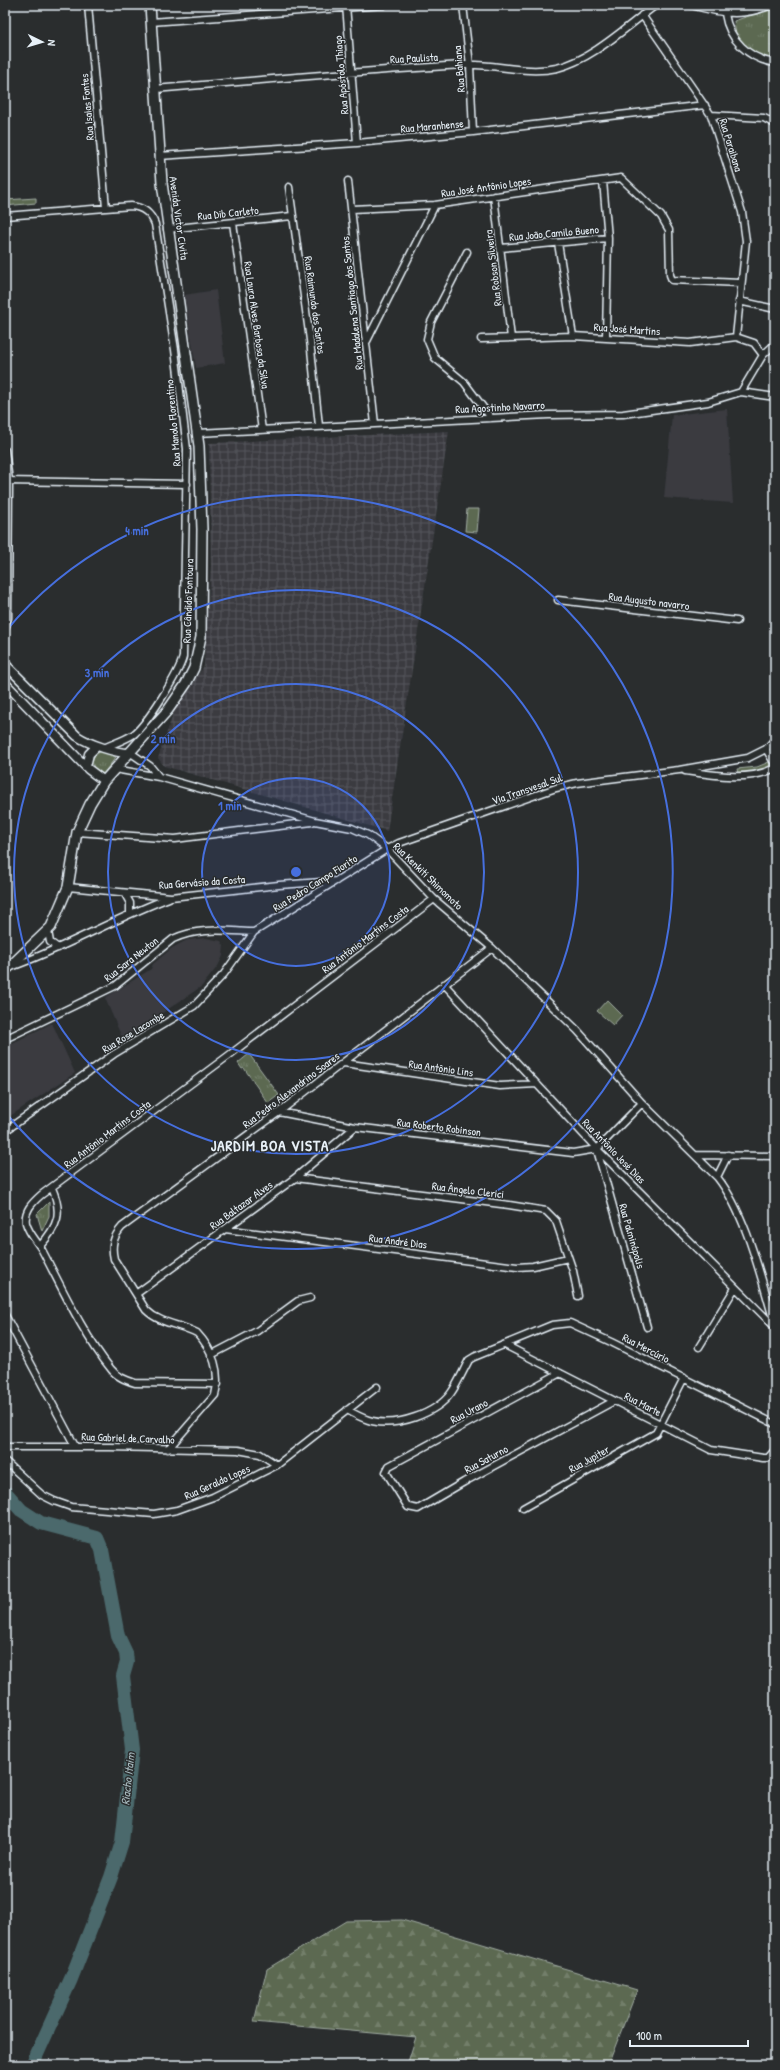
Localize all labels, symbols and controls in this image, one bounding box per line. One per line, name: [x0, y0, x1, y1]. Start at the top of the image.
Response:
north arrow: [22, 22, 62, 62]
street label: Rua Apóstolo Thiago: [331, 35, 351, 115]
text: N: [45, 39, 59, 47]
street label: Rua Bahiana: [450, 44, 468, 93]
street label: Rua Paulista: [390, 50, 439, 66]
street label: Rua Isaias Fontes: [77, 73, 97, 141]
street label: Rua Maranhense: [400, 116, 465, 136]
street label: Rua Paraibana: [716, 117, 746, 174]
street label: Rua José Antônio Lopes: [440, 174, 532, 200]
street label: Avenida Victor Civita: [166, 175, 192, 261]
street label: Rua Dib Carleto: [197, 203, 260, 223]
street label: Rua João Camilo Bueno: [509, 222, 600, 244]
street label: Rua Robson Silveira: [481, 228, 505, 307]
street label: Rua Madalena Santiago dos Santos: [338, 236, 366, 370]
street label: Rua Raimundo dos Santos: [301, 255, 329, 355]
street label: Rua Laura Alves Barbosa da Silva: [241, 260, 273, 390]
street label: Rua José Martins: [593, 320, 661, 338]
street label: Rua Manolo Florentino: [162, 378, 184, 467]
street label: Rua Agostinho Navarro: [455, 398, 546, 416]
text: 4 min: [125, 522, 149, 539]
street label: Rua Cândido Fontoura: [180, 558, 196, 643]
street label: Rua Augusto navarro: [608, 589, 691, 613]
text: 3 min: [85, 664, 110, 681]
text: 2 min: [151, 730, 176, 747]
street label: Via Transvesal Sul: [490, 770, 564, 808]
text: 1 min: [218, 797, 242, 814]
street label: Rua Kenkiti Shimomoto: [390, 839, 466, 913]
street label: Rua Pedro Campo Fiorito: [270, 851, 360, 915]
centre of rings: [289, 865, 303, 879]
street label: Rua Gervásio da Costa: [158, 872, 246, 892]
street label: Rua Antônio Martins Costa: [319, 901, 412, 976]
street label: Rua Sara Newton: [101, 933, 161, 985]
street label: Rua Rose Lacombe: [99, 1008, 167, 1056]
street label: Rua Pedro Alexandrino Soares: [240, 1049, 342, 1131]
street label: Rua Antônio Lins: [408, 1057, 474, 1079]
street label: Rua Antônio Martins Costa: [61, 1096, 154, 1171]
street label: Rua Roberto Robinson: [396, 1115, 482, 1139]
street label: Rua Antônio José Dias: [579, 1116, 649, 1186]
district label: JARDIM BOA VISTA: [211, 1135, 329, 1156]
street label: Rua Baltazar Alves: [207, 1178, 275, 1232]
street label: Rua Ângelo Clerici: [431, 1179, 505, 1201]
street label: Rua Palminópolis: [616, 1202, 648, 1270]
street label: Rua André Dias: [368, 1231, 428, 1251]
street label: Rua Mercúrio: [620, 1330, 672, 1366]
street label: Rua Marte: [622, 1389, 664, 1419]
street label: Rua Urano: [448, 1395, 491, 1427]
street label: Rua Gabriel de Carvalho: [81, 1429, 175, 1447]
street label: Rua Saturno: [462, 1441, 511, 1476]
street label: Rua Jupiter: [566, 1442, 612, 1476]
street label: Rua Geraldo Lopes: [182, 1461, 252, 1503]
water label: Riacho Itaim: [116, 1751, 139, 1806]
scale bar: [630, 2022, 748, 2048]
text: 100 m: [636, 2027, 662, 2044]

